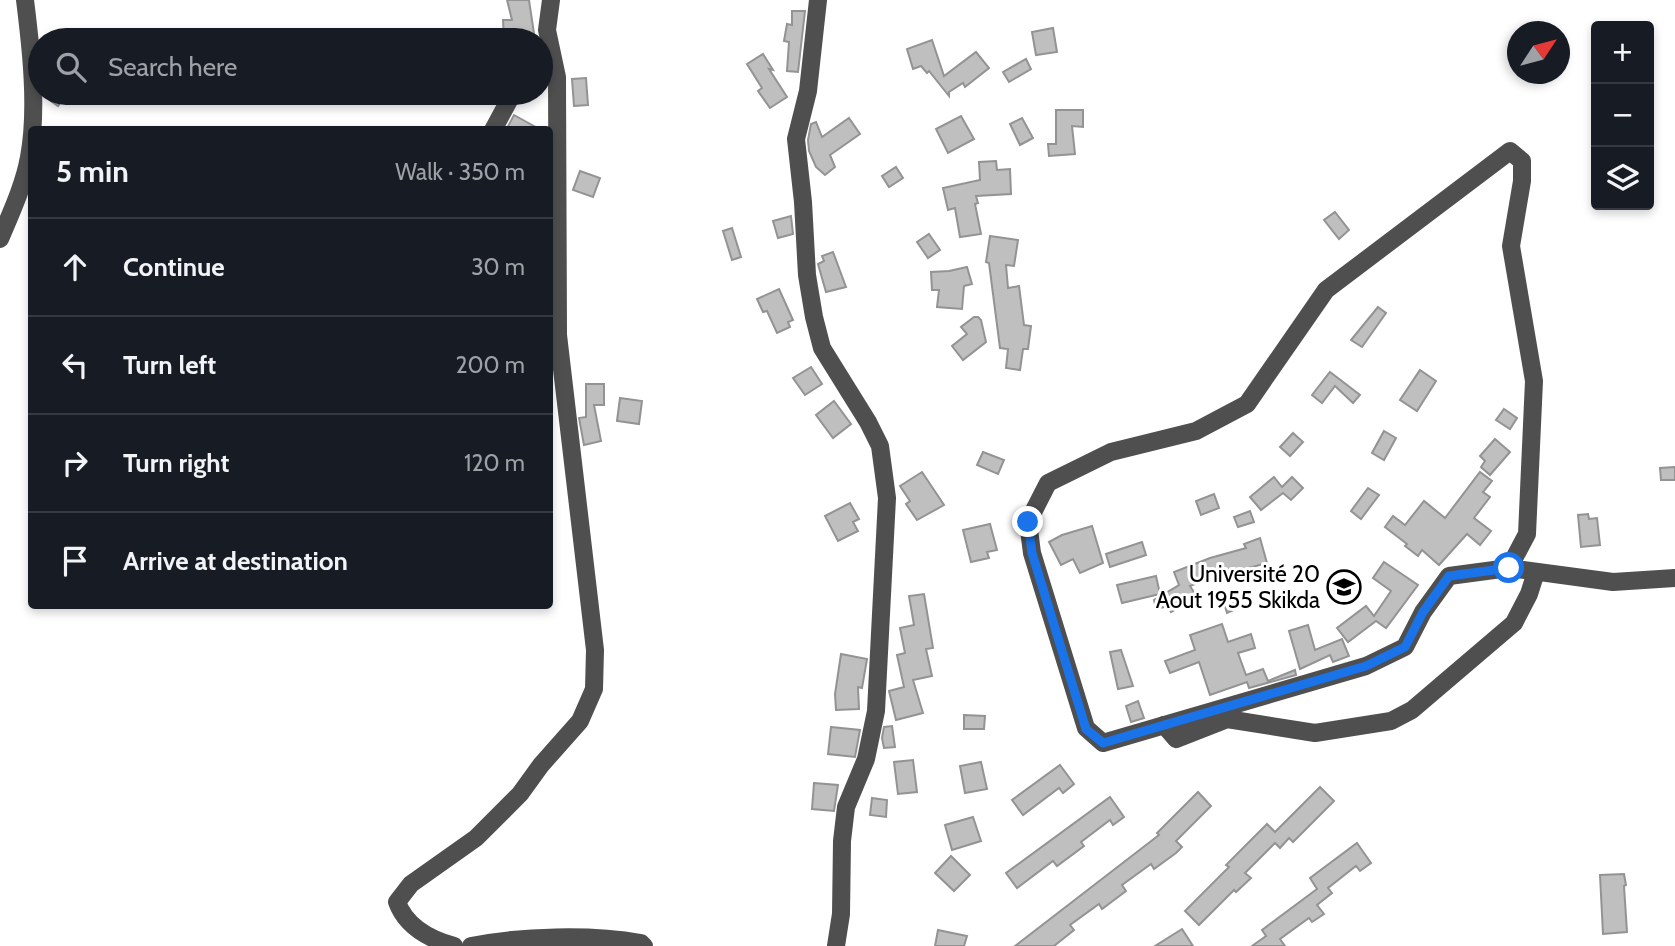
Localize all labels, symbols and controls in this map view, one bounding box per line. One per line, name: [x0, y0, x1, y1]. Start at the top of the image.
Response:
north arrow: [1507, 21, 1570, 84]
map controls: [1591, 21, 1654, 210]
button: +: [1591, 21, 1654, 84]
search box: [28, 28, 553, 105]
icon: search: [52, 48, 90, 86]
text: Search here: [108, 51, 237, 83]
button: −: [1591, 84, 1654, 147]
button: layers: [1591, 147, 1654, 210]
text: 5 min: [56, 153, 129, 190]
text: Walk · 350 m: [395, 158, 525, 186]
icon: ahead: [56, 248, 94, 286]
text: Continue: [123, 251, 225, 283]
text: 30 m: [471, 253, 525, 281]
icon: left: [56, 346, 94, 384]
text: Turn left: [123, 349, 216, 381]
text: 200 m: [455, 351, 525, 379]
icon: right: [56, 444, 94, 482]
text: Turn right: [123, 447, 229, 479]
text: 120 m: [464, 449, 525, 477]
route end: [1012, 506, 1043, 537]
icon: arrive: [56, 542, 94, 580]
text: Arrive at destination: [123, 545, 348, 577]
route start: [1493, 552, 1524, 583]
place label: Université 20 Aout 1955 Skikda: [1156, 560, 1320, 614]
school or university icon: Université 20 Aout 1955 Skikda: [1325, 568, 1363, 606]

